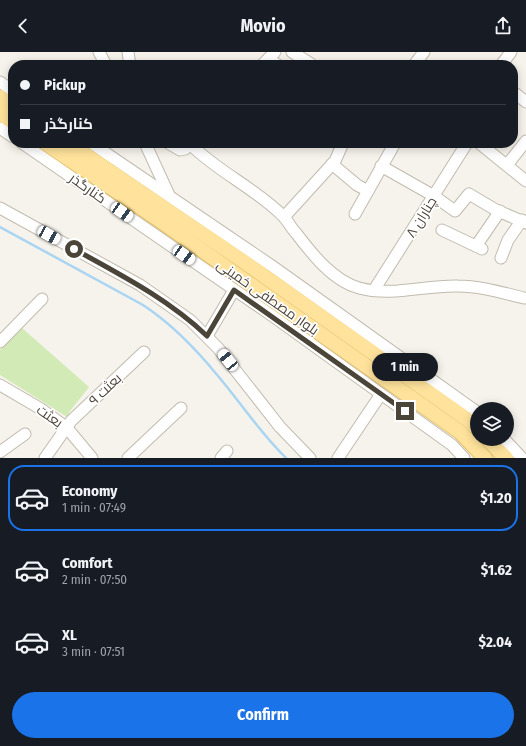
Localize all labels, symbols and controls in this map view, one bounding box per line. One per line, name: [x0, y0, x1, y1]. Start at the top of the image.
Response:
icon: back: [12, 15, 34, 37]
text: Movio: [240, 15, 286, 37]
icon: share: [492, 15, 514, 37]
text: Pickup: [44, 76, 86, 94]
text: کنارگذر: [44, 115, 93, 133]
street label: کنارگذر: [65, 169, 110, 207]
street label: چناران ۸: [402, 194, 441, 241]
car: [109, 200, 135, 224]
car: [36, 224, 62, 246]
route start: [65, 240, 83, 258]
car: [171, 243, 197, 267]
street label: بلوار مصطفی خمینی: [213, 256, 322, 339]
car: [216, 347, 240, 373]
callout: 1 min: [372, 353, 438, 381]
text: 1 min: [391, 359, 419, 374]
street label: بعثت ۹: [85, 370, 125, 409]
street label: بعثت: [33, 401, 66, 431]
route end: [396, 402, 414, 420]
map controls: [470, 402, 514, 446]
button: layers: [470, 402, 514, 446]
icon: car: [14, 480, 50, 516]
text: Economy: [62, 482, 117, 500]
text: $1.20: [480, 489, 512, 507]
text: 1 min · 07:49: [62, 500, 126, 515]
icon: car: [14, 552, 50, 588]
text: Comfort: [62, 554, 113, 572]
text: $1.62: [481, 561, 512, 579]
text: 2 min · 07:50: [62, 572, 127, 587]
icon: car: [14, 624, 50, 660]
text: XL: [62, 626, 77, 644]
text: $2.04: [479, 633, 512, 651]
text: 3 min · 07:51: [62, 644, 125, 659]
button: Confirm: [12, 692, 514, 738]

